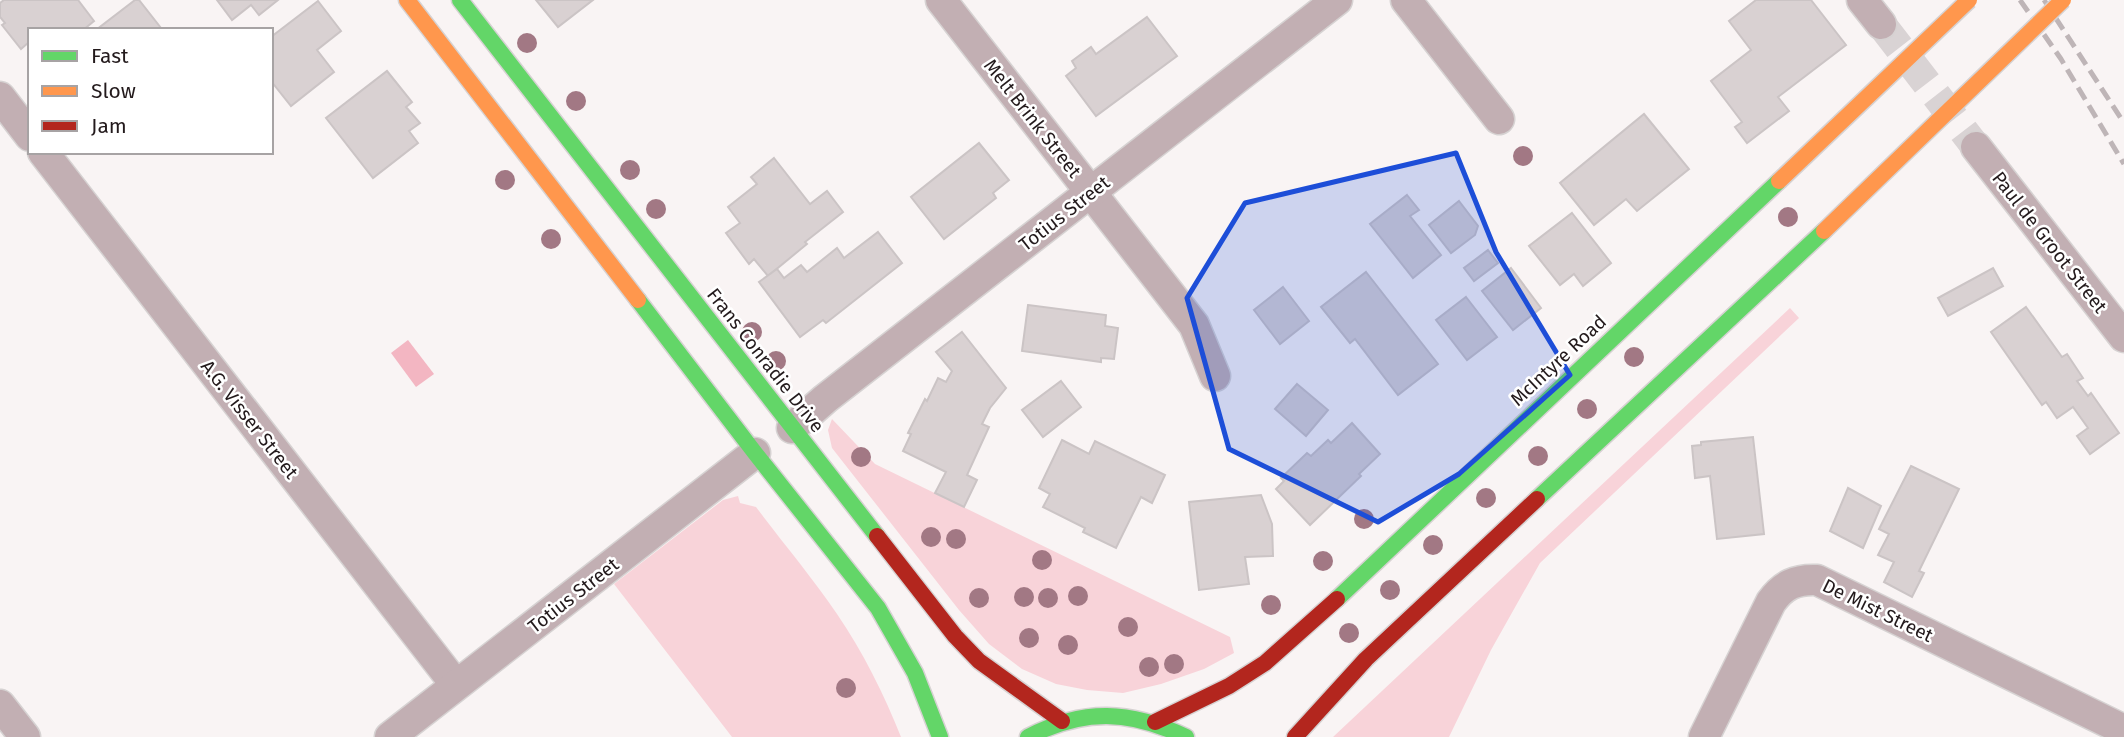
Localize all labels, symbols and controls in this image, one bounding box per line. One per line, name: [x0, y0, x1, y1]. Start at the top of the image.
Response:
legend: [28, 28, 273, 154]
text: Fast: [91, 43, 129, 69]
street label: Melt Brink Street: [979, 54, 1086, 182]
text: Slow: [91, 78, 136, 104]
text: Jam: [91, 113, 127, 139]
street label: Paul de Groot Street: [1987, 167, 2112, 318]
street label: Totius Street: [1014, 171, 1114, 256]
street label: Frans Conradie Drive: [702, 284, 829, 437]
street label: McIntyre Road: [1506, 310, 1611, 411]
street label: A.G. Visser Street: [196, 355, 303, 483]
street label: Totius Street: [523, 553, 623, 638]
street label: De Mist Street: [1819, 574, 1937, 647]

